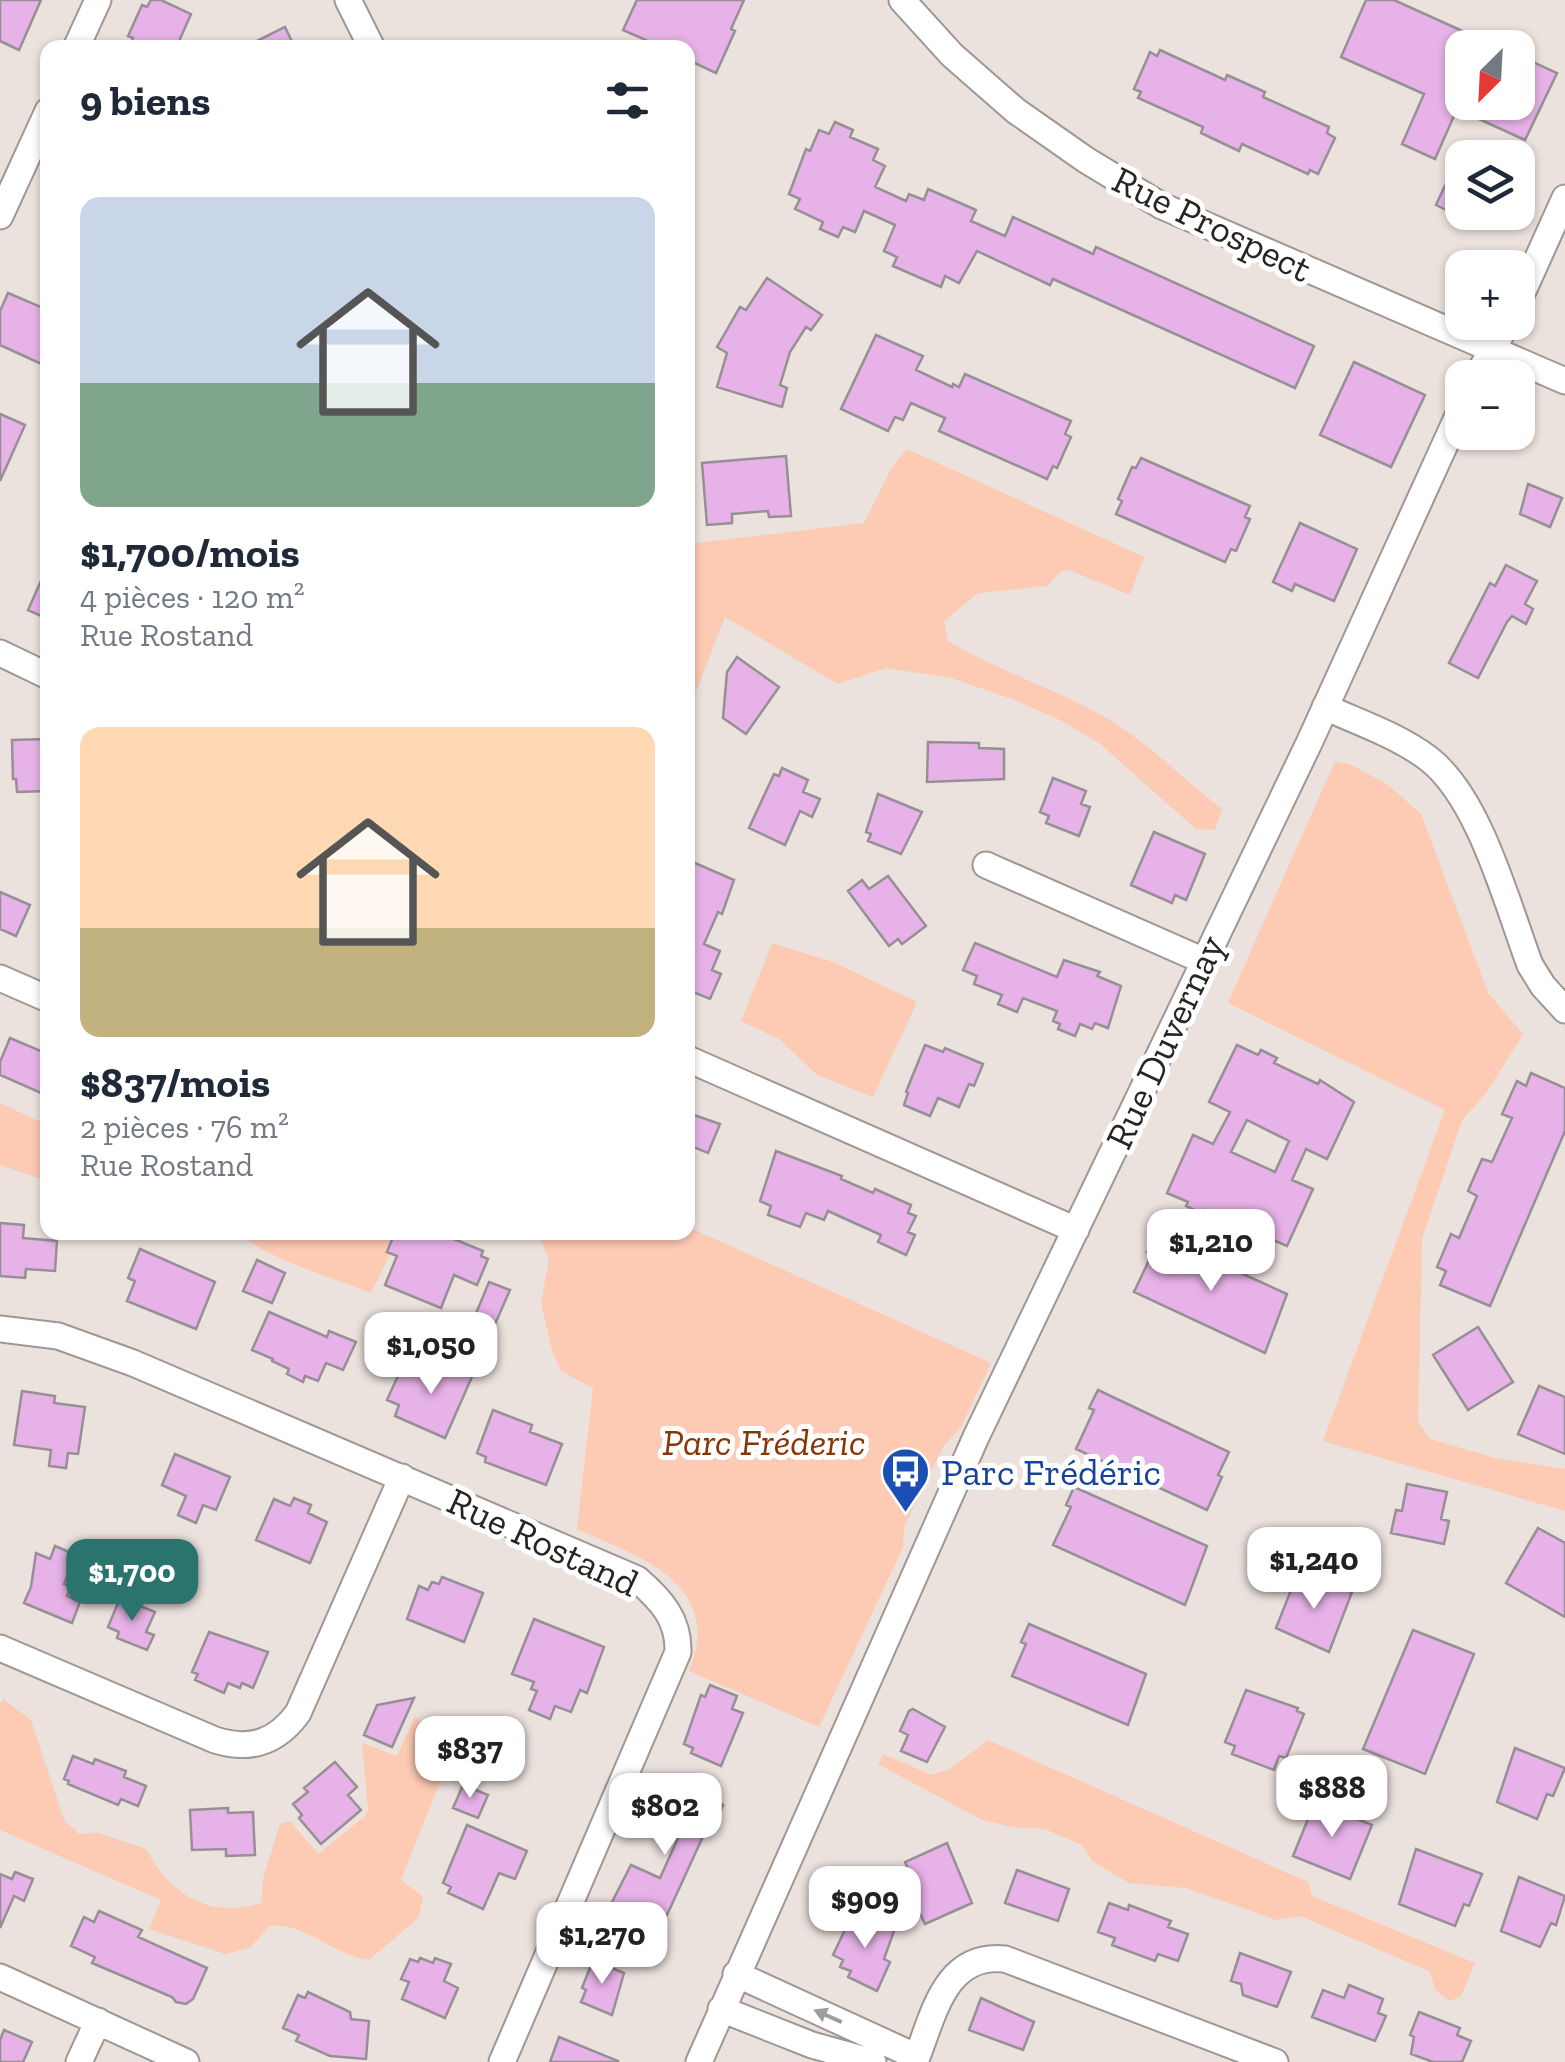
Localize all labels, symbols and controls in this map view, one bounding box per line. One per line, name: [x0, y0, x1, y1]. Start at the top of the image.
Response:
north arrow: [1445, 30, 1535, 120]
map controls: [1445, 30, 1535, 450]
icon: filters: [600, 73, 655, 128]
text: 9 biens: [80, 75, 211, 126]
button: layers: [1445, 140, 1535, 230]
street label: Rue Prospect: [1105, 156, 1319, 292]
button: +: [1445, 250, 1535, 340]
icon: home: [278, 262, 458, 442]
button: −: [1445, 360, 1535, 450]
text: $1,700/mois: [80, 527, 300, 578]
text: 4 pièces · 120 m²: [80, 578, 305, 616]
text: Rue Rostand: [80, 616, 253, 654]
icon: home: [278, 792, 458, 972]
street label: Rue Duvernay: [1096, 927, 1235, 1156]
text: $837/mois: [80, 1057, 270, 1108]
text: 2 pièces · 76 m²: [80, 1108, 289, 1146]
text: Rue Rostand: [80, 1146, 253, 1184]
pin: $1,210: [1130, 1209, 1292, 1294]
text: $1,210: [1169, 1222, 1253, 1260]
pin: $1,050: [350, 1312, 512, 1397]
text: $1,050: [386, 1325, 476, 1363]
park label: Parc Fréderic: [662, 1419, 866, 1465]
bus stop icon: Parc Frédéric: [880, 1446, 932, 1514]
place label: Parc Frédéric: [941, 1449, 1161, 1495]
street label: Rue Rostand: [440, 1478, 646, 1606]
pin: $1,240: [1233, 1527, 1395, 1612]
pin: $1,700: [51, 1539, 213, 1624]
text: $1,240: [1269, 1540, 1359, 1578]
text: $1,700: [88, 1552, 176, 1590]
pin: $837: [411, 1716, 529, 1801]
text: $837: [437, 1729, 503, 1767]
pin: $888: [1273, 1755, 1391, 1840]
text: $888: [1298, 1768, 1366, 1806]
pin: $802: [606, 1773, 724, 1858]
text: $802: [631, 1786, 699, 1824]
pin: $909: [806, 1866, 924, 1951]
text: $909: [831, 1879, 899, 1917]
pin: $1,270: [521, 1902, 683, 1987]
text: $1,270: [558, 1915, 646, 1953]
one-way arrow: [813, 2008, 842, 2025]

